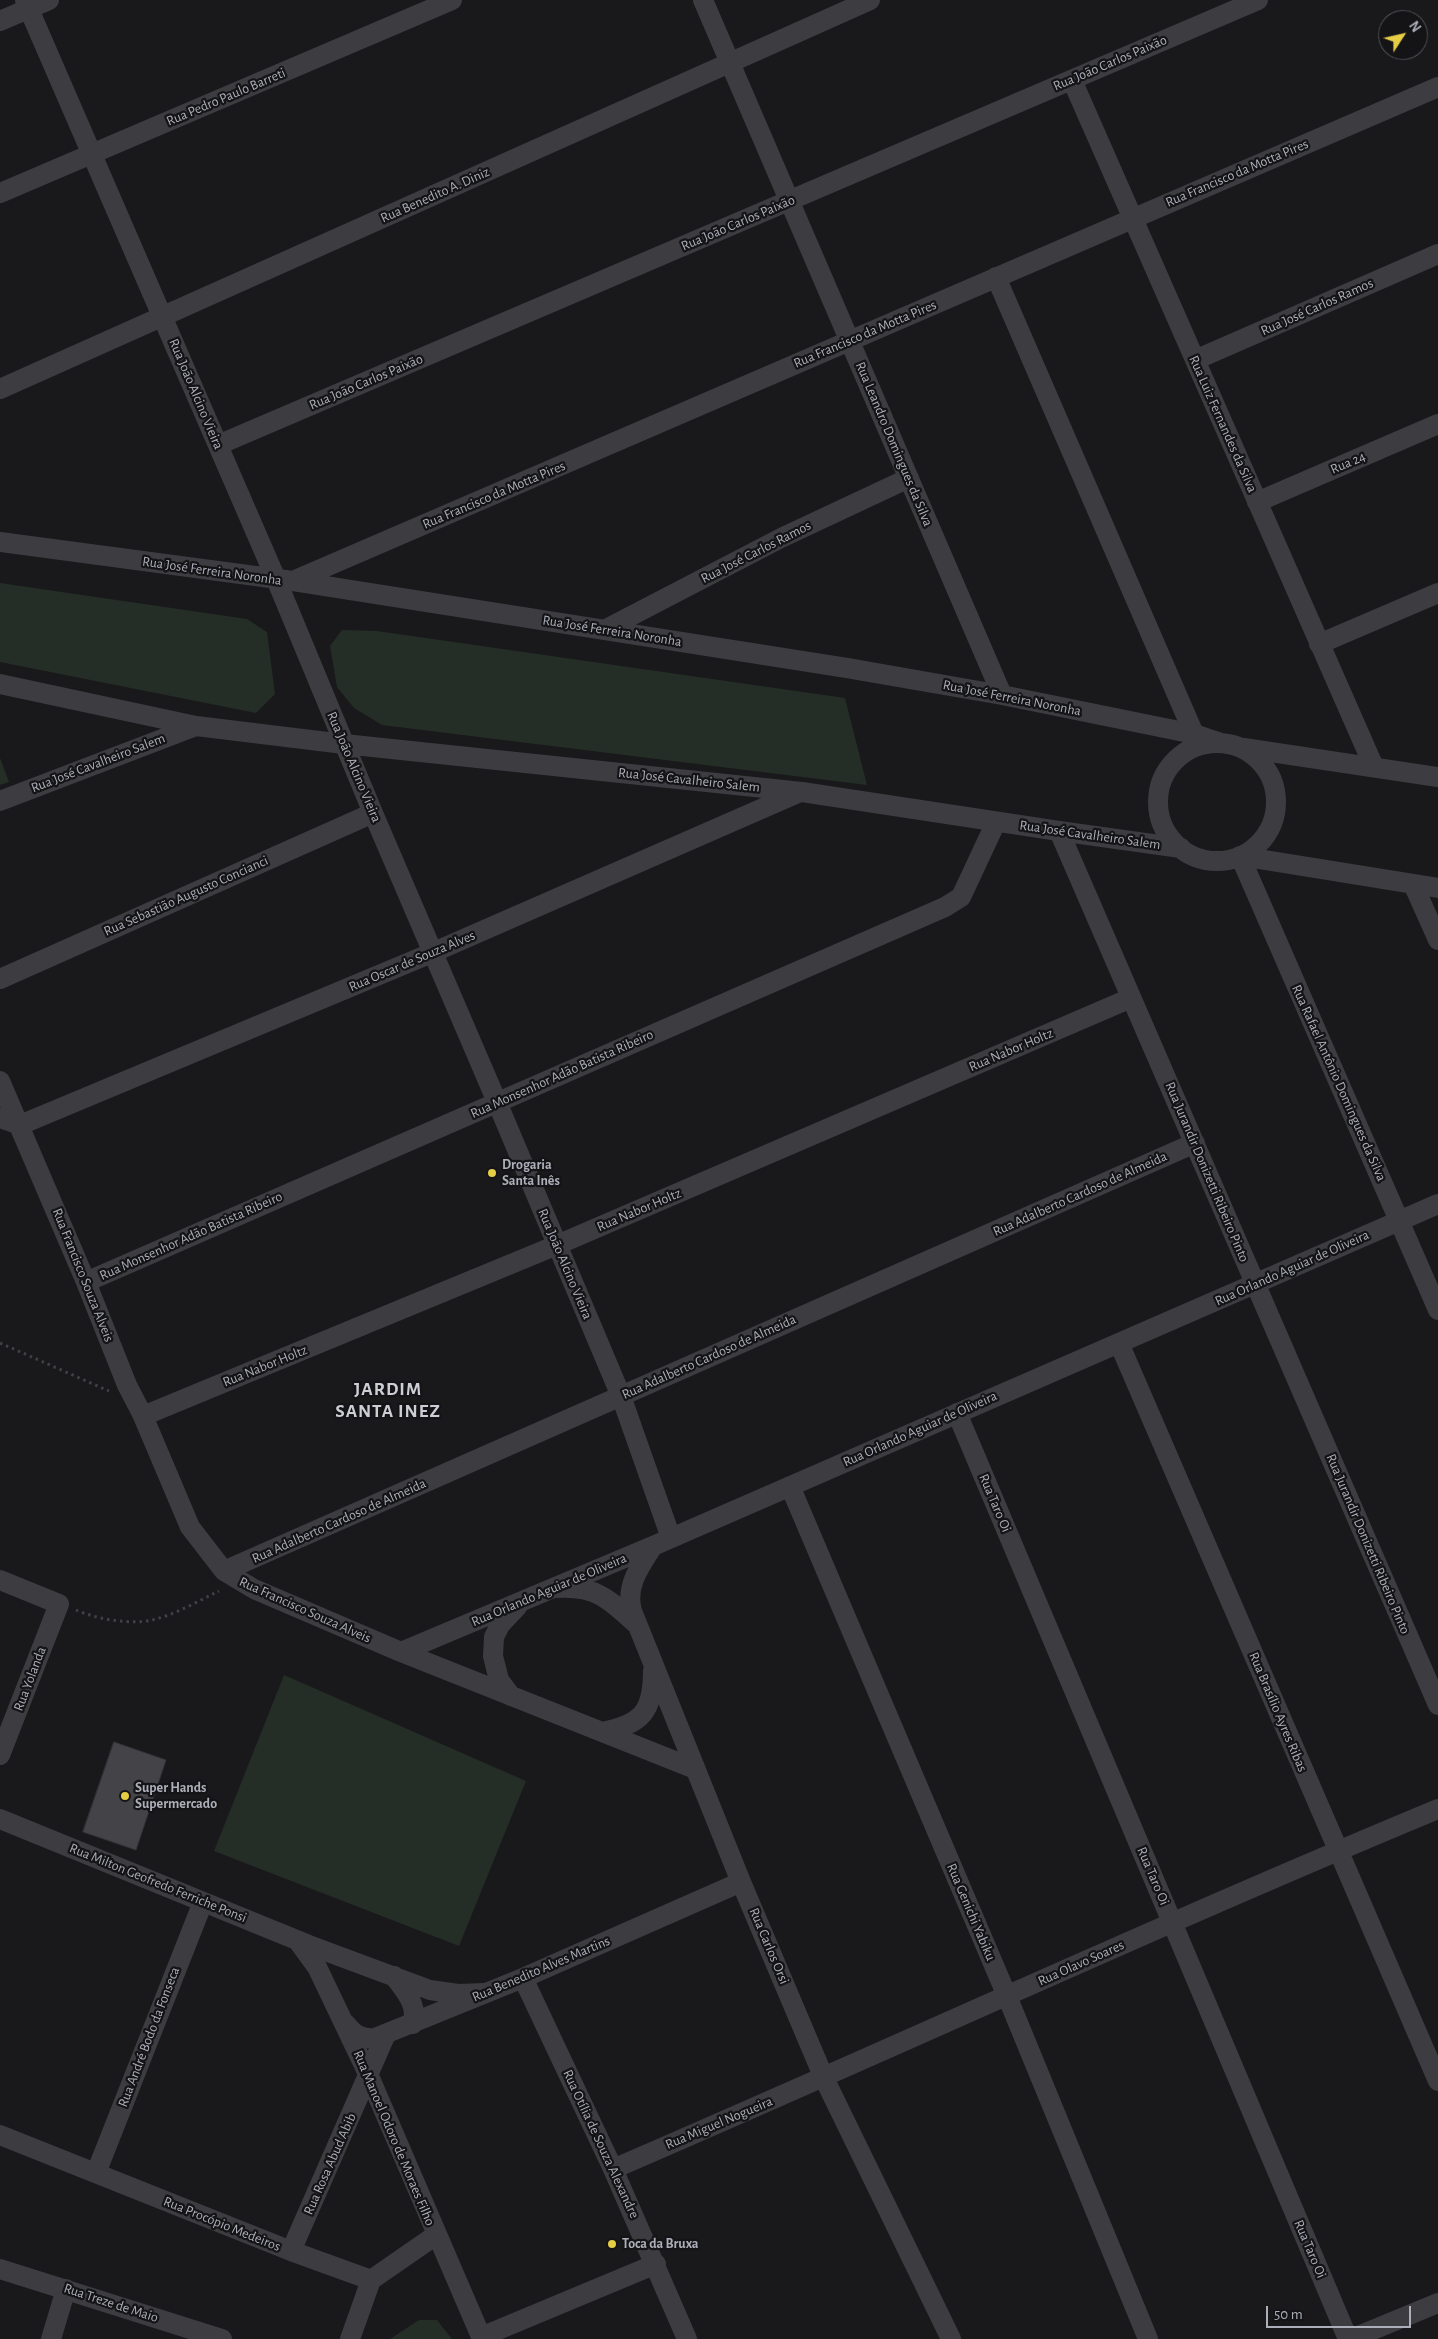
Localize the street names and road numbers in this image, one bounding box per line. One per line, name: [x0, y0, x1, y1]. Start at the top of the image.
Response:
street label: Rua João Carlos Paixão: [1051, 31, 1169, 95]
street label: Rua Pedro Paulo Barreti: [164, 64, 288, 130]
street label: Rua Francisco da Motta Pires: [1163, 135, 1311, 211]
street label: Rua Benedito A. Diniz: [378, 163, 492, 227]
street label: Rua João Carlos Paixão: [679, 191, 797, 255]
street label: Rua José Carlos Ramos: [1258, 275, 1376, 339]
street label: Rua Francisco da Motta Pires: [791, 296, 939, 372]
street label: Rua João Alcino Vieira: [165, 336, 227, 452]
street label: Rua João Carlos Paixão: [307, 350, 425, 414]
street label: Rua Luiz Fernandes da Silva: [1185, 353, 1261, 495]
street label: Rua Leandro Domingues da Silva: [852, 359, 936, 529]
street label: Rua 24: [1328, 448, 1368, 478]
street label: Rua Francisco da Motta Pires: [420, 457, 568, 533]
street label: Rua José Carlos Ramos: [698, 517, 814, 587]
street label: Rua José Ferreira Noronha: [141, 553, 283, 589]
street label: Rua José Ferreira Noronha: [541, 612, 683, 650]
street label: Rua José Ferreira Noronha: [941, 676, 1083, 720]
street label: Rua João Alcino Vieira: [323, 709, 385, 825]
street label: Rua José Cavalheiro Salem: [29, 730, 167, 796]
street label: Rua José Cavalheiro Salem: [617, 764, 761, 796]
street label: Rua José Cavalheiro Salem: [1018, 817, 1162, 853]
street label: Rua Sebastião Augusto Concianci: [101, 852, 271, 940]
street label: Rua Oscar de Souza Alves: [346, 927, 478, 995]
street label: Rua Rafael Antônio Domingues da Silva: [1288, 982, 1390, 1184]
street label: Rua Nabor Holtz: [966, 1025, 1056, 1075]
street label: Rua Monsenhor Adão Batista Ribeiro: [468, 1026, 656, 1122]
street label: Rua Jurandir Donizetti Ribeiro Pinto: [1161, 1079, 1253, 1265]
street label: Rua Adalberto Cardoso de Almeida: [990, 1148, 1170, 1240]
street label: Rua Nabor Holtz: [594, 1185, 684, 1235]
street label: Rua Monsenhor Adão Batista Ribeiro: [97, 1188, 285, 1284]
street label: Rua Francisco Souza Alveis: [49, 1206, 117, 1344]
street label: Rua João Alcino Vieira: [534, 1206, 596, 1322]
street label: Rua Orlando Aguiar de Oliveira: [1212, 1226, 1372, 1310]
street label: Rua Adalberto Cardoso de Almeida: [619, 1311, 799, 1403]
street label: Rua Nabor Holtz: [220, 1341, 310, 1391]
street label: Rua Orlando Aguiar de Oliveira: [840, 1387, 1000, 1471]
street label: Rua Jurandir Donizetti Ribeiro Pinto: [1322, 1451, 1414, 1637]
street label: Rua Taro Oi: [975, 1471, 1015, 1535]
street label: Rua Adalberto Cardoso de Almeida: [249, 1475, 429, 1567]
street label: Rua Orlando Aguiar de Oliveira: [469, 1550, 629, 1630]
street label: Rua Francisco Souza Alveis: [236, 1573, 374, 1647]
street label: Rua Yolanda: [10, 1644, 50, 1714]
street label: Rua Brasílio Ayres Ribas: [1245, 1650, 1311, 1774]
street label: Rua Milton Geofredo Ferriche Ponsi: [67, 1840, 249, 1926]
street label: Rua Taro Oi: [1133, 1844, 1173, 1908]
street label: Rua Genichi Yabiku: [943, 1861, 999, 1963]
street label: Rua Carlos Orsi: [745, 1905, 793, 1987]
street label: Rua Benedito Alves Martins: [469, 1932, 613, 2006]
street label: Rua Olavo Soares: [1035, 1936, 1127, 1990]
street label: Rua André Bodo da Fonseca: [115, 1965, 183, 2109]
street label: Rua Manoel Odoro de Moraes Filho: [349, 2048, 439, 2228]
street label: Rua Otília de Souza Alexandre: [559, 2067, 643, 2221]
street label: Rua Miguel Nogueira: [663, 2093, 775, 2153]
street label: Rua Rosa Abud Abib: [300, 2111, 360, 2217]
street label: Rua Procópio Medeiros: [161, 2193, 283, 2255]
street label: Rua Taro Oi: [1290, 2217, 1330, 2281]
street label: Rua Treze de Maio: [62, 2280, 160, 2326]

